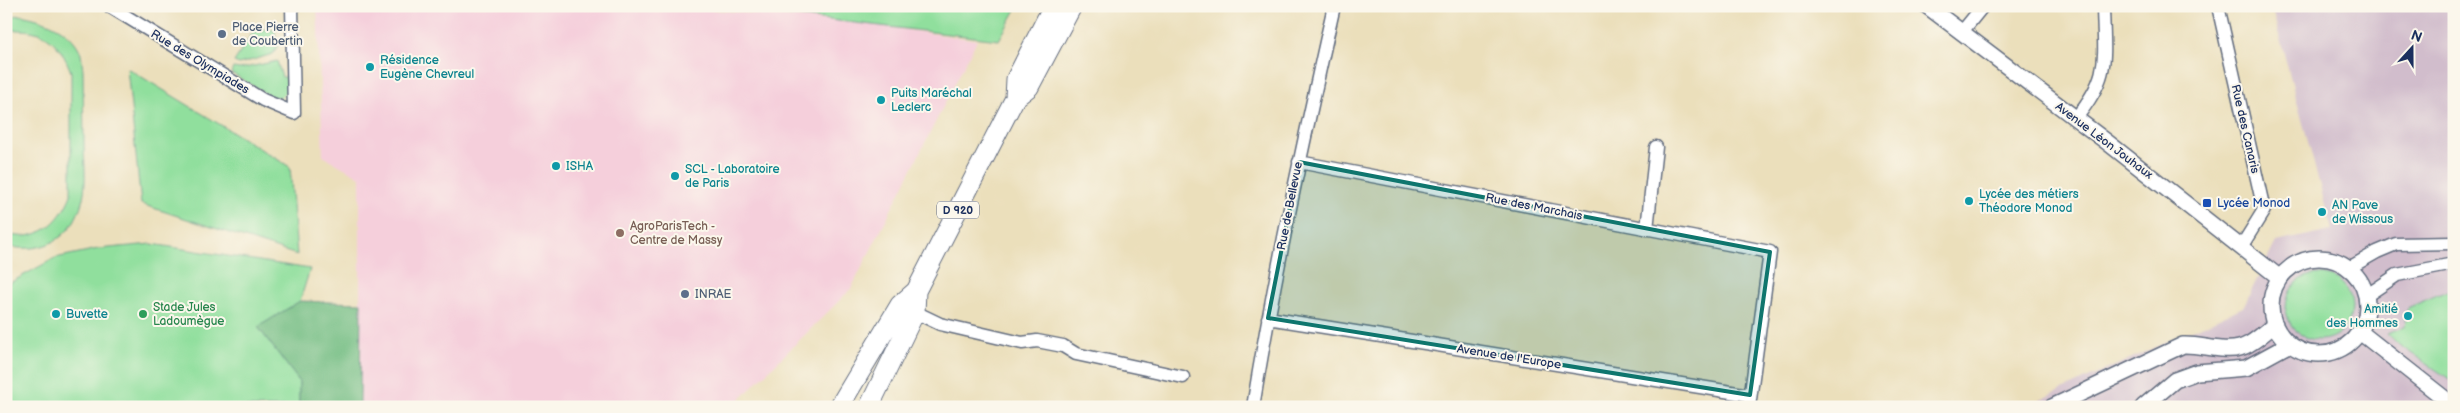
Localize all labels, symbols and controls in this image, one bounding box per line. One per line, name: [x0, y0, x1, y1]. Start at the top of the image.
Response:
place label: Place Pierre de Coubertin: [232, 20, 303, 49]
north arrow: [2388, 22, 2438, 72]
street label: Rue des Olympiades: [148, 27, 252, 97]
text: N: [2409, 27, 2424, 46]
marker: Place Pierre de Coubertin: [216, 28, 228, 40]
place label: Résidence Eugène Chevreul: [380, 53, 474, 82]
marker: Résidence Eugène Chevreul: [364, 61, 376, 73]
street label: Rue des Canaris: [2227, 83, 2263, 175]
place label: Puits Maréchal Leclerc: [891, 86, 972, 115]
marker: Puits Maréchal Leclerc: [875, 94, 887, 106]
street label: Avenue Léon Jouhaux: [2052, 99, 2156, 183]
place label: ISHA: [566, 159, 594, 174]
marker: ISHA: [550, 160, 562, 172]
street label: Rue de Bellevue: [1274, 160, 1306, 252]
place label: SCL - Laboratoire de Paris: [685, 162, 780, 191]
marker: SCL - Laboratoire de Paris: [669, 170, 681, 182]
place label: Lycée des métiers Théodore Monod: [1979, 187, 2079, 216]
street label: Rue des Marchais: [1484, 190, 1584, 224]
marker: Lycée des métiers Théodore Monod: [1963, 195, 1975, 207]
place label: Lycée Monod: [2217, 196, 2290, 211]
marker: Lycée Monod: [2201, 197, 2213, 209]
place label: AN Pave de Wissous: [2332, 198, 2393, 227]
road number: D 920: [937, 202, 979, 218]
marker: AN Pave de Wissous: [2316, 206, 2328, 218]
place label: AgroParisTech - Centre de Massy: [630, 219, 723, 248]
marker: AgroParisTech - Centre de Massy: [614, 227, 626, 239]
place label: INRAE: [695, 287, 732, 302]
marker: INRAE: [679, 288, 691, 300]
place label: Stade Jules Ladoumègue: [153, 300, 224, 329]
place label: Amitié des Hommes: [2326, 302, 2398, 331]
place label: Buvette: [66, 307, 108, 322]
marker: Buvette: [50, 308, 62, 320]
marker: Stade Jules Ladoumègue: [137, 308, 149, 320]
marker: Amitié des Hommes: [2402, 310, 2414, 322]
street label: Avenue de l'Europe: [1456, 341, 1562, 373]

